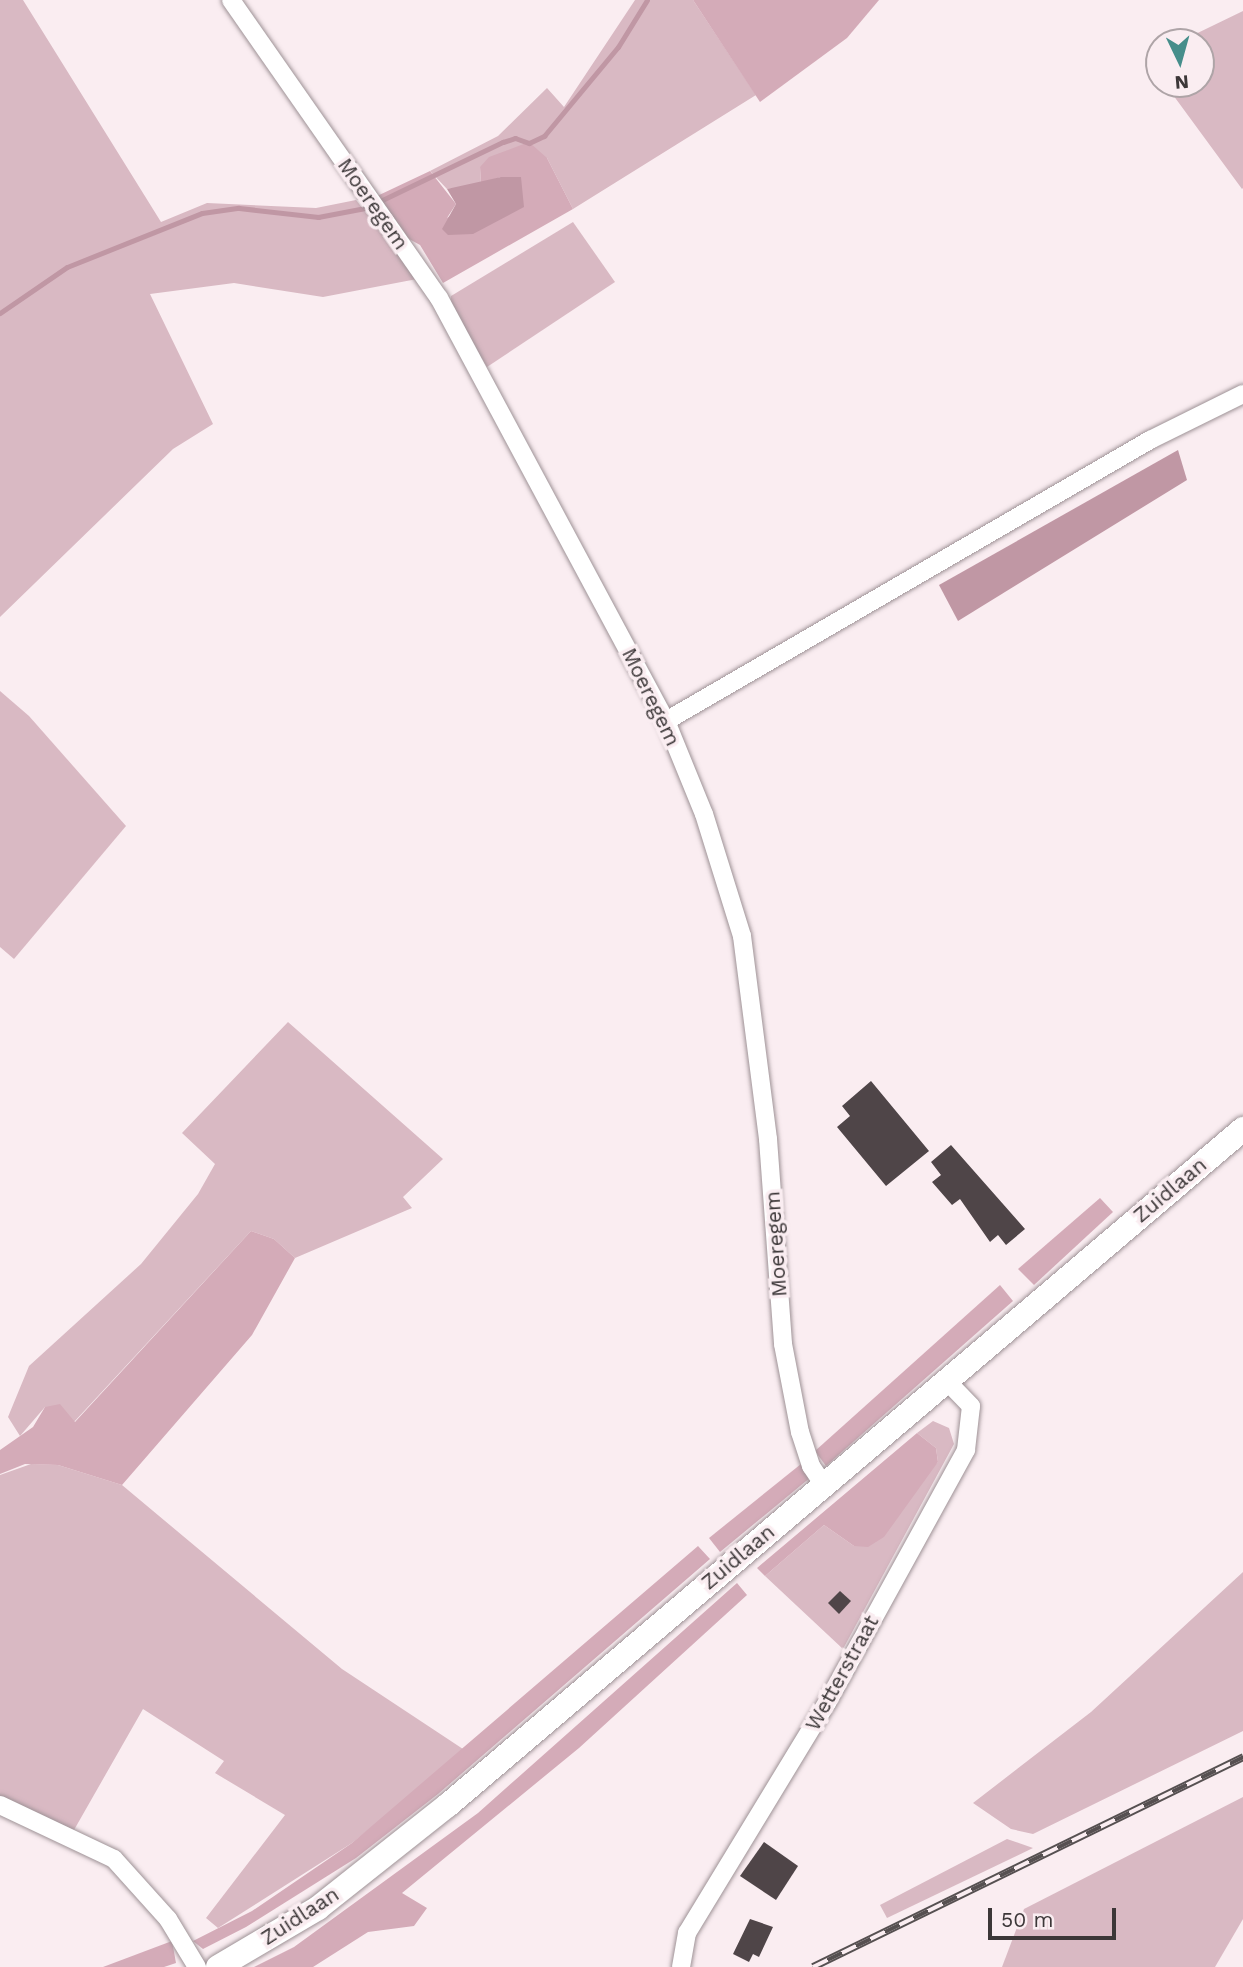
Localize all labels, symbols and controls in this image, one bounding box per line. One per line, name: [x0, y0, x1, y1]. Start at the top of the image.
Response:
north arrow: [1145, 28, 1215, 98]
text: N: [1174, 70, 1190, 94]
street label: Moeregem: [332, 153, 414, 255]
street label: Moeregem: [616, 644, 686, 750]
street label: Zuidlaan: [1128, 1152, 1212, 1228]
street label: Moeregem: [760, 1190, 792, 1298]
street label: Zuidlaan: [696, 1519, 780, 1595]
street label: Wetterstraat: [800, 1611, 884, 1735]
street label: Zuidlaan: [256, 1882, 344, 1950]
scale bar: [991, 1894, 1119, 1938]
text: 50 m: [1001, 1907, 1053, 1932]

